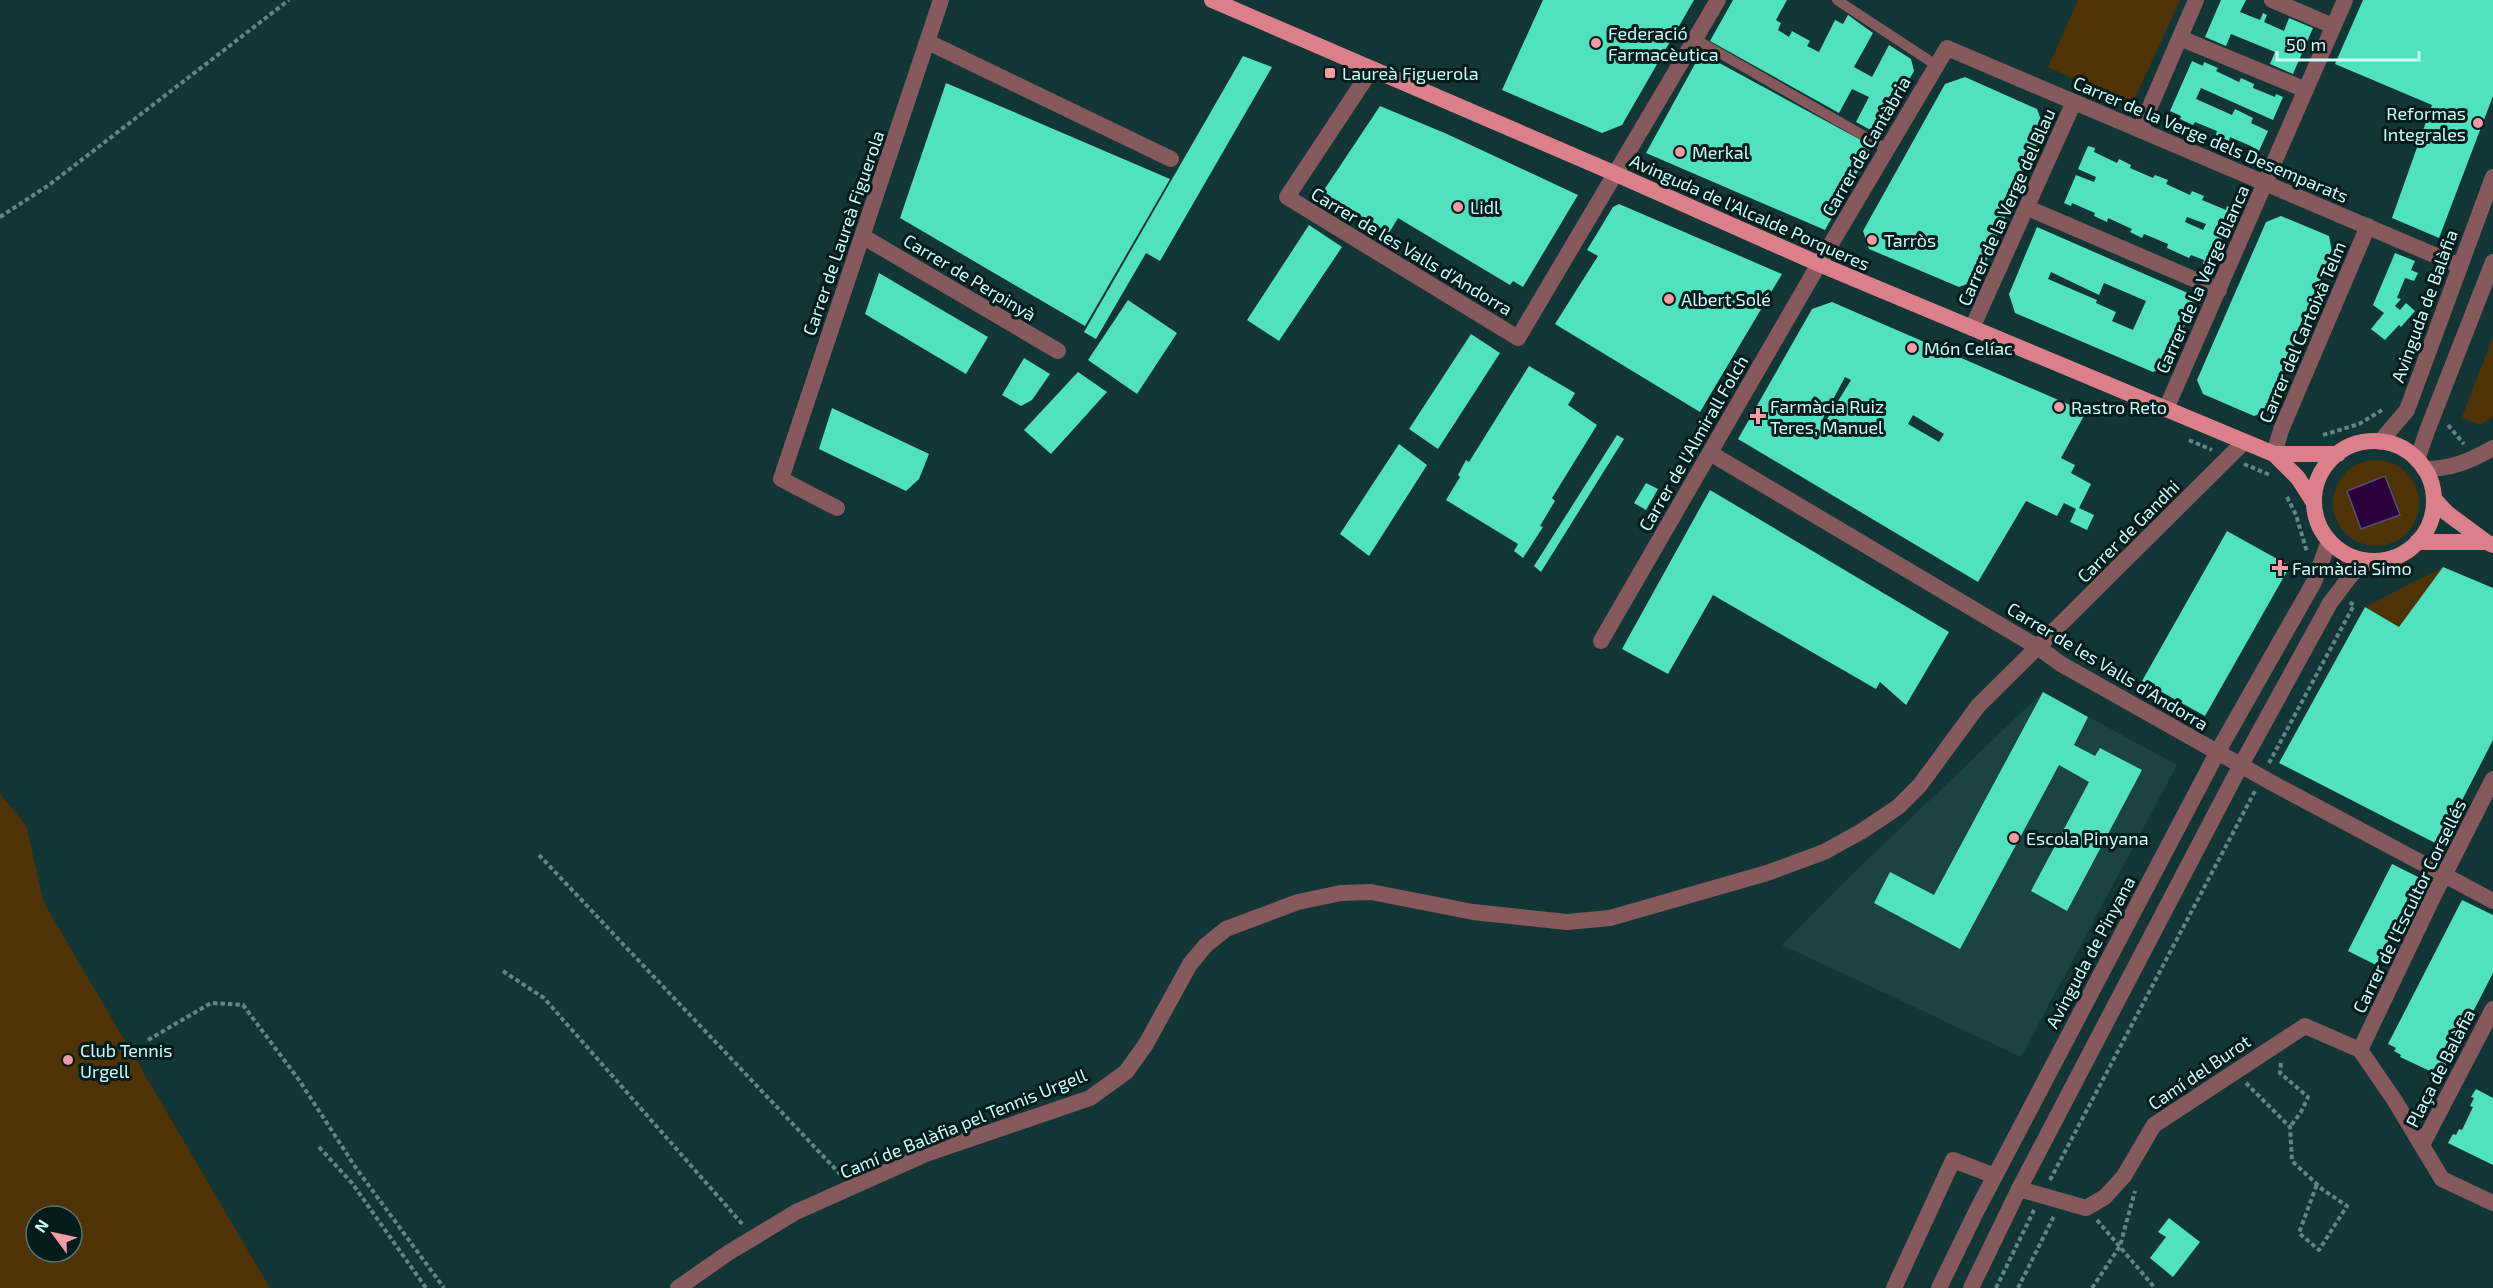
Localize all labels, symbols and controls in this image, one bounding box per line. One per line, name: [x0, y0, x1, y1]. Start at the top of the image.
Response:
place label: Federació Farmacèutica: [1608, 22, 1719, 65]
scale bar: [2277, 24, 2420, 62]
text: 50 m: [2286, 33, 2326, 55]
marker: Federació Farmacèutica: [1589, 36, 1603, 50]
place label: Laureà Figuerola: [1342, 62, 1479, 84]
marker: Laureà Figuerola: [1323, 66, 1337, 80]
street label: Carrer de la Verge dels Desemparats: [2070, 71, 2352, 207]
street label: Carrer de Cantàbria: [1817, 72, 1915, 220]
place label: Reformas Integrales: [2383, 102, 2466, 145]
street label: Carrer de la Verge del Blau: [1952, 105, 2060, 309]
marker: Reformas Integrales: [2471, 116, 2485, 130]
street label: Carrer de Laureà Figuerola: [798, 128, 888, 338]
place label: Merkal: [1692, 141, 1750, 163]
marker: Merkal: [1673, 145, 1687, 159]
street label: Avinguda de l'Alcalde Porqueres: [1627, 149, 1873, 275]
street label: Carrer de la Verge Blanca: [2150, 181, 2254, 377]
street label: Carrer de les Valls d'Andorra: [1307, 182, 1517, 320]
place label: Lidl: [1470, 196, 1500, 218]
marker: Lidl: [1451, 200, 1465, 214]
street label: Avinguda de Balàfia: [2386, 227, 2462, 385]
street label: Carrer de Perpinyà: [900, 229, 1040, 325]
place label: Tarròs: [1884, 229, 1936, 251]
marker: Tarròs: [1865, 233, 1879, 247]
street label: Carrer del Cartoixà Telm: [2254, 238, 2350, 426]
place label: Albert Solé: [1681, 288, 1771, 310]
marker: Albert Solé: [1662, 292, 1676, 306]
place label: Món Celíac: [1924, 337, 2013, 359]
marker: Món Celíac: [1905, 341, 1919, 355]
street label: Carrer de l'Almirall Folch: [1634, 351, 1752, 535]
place label: Farmàcia Ruiz Teres, Manuel: [1770, 395, 1884, 438]
place label: Rastro Reto: [2071, 396, 2167, 418]
marker: Rastro Reto: [2052, 400, 2066, 414]
marker: Farmàcia Ruiz Teres, Manuel: [1751, 409, 1765, 423]
street label: Carrer de Gandhi: [2072, 475, 2184, 587]
place label: Farmàcia Simo: [2292, 557, 2412, 579]
marker: Farmàcia Simo: [2273, 561, 2287, 575]
street label: Carrer de les Valls d'Andorra: [2003, 597, 2213, 735]
street label: Carrer de l'Escultor Corsellés: [2348, 796, 2470, 1016]
place label: Escola Pinyana: [2026, 827, 2149, 849]
marker: Escola Pinyana: [2007, 831, 2021, 845]
street label: Avinguda de Pinyana: [2041, 872, 2139, 1032]
street label: Plaça de Balàfia: [2401, 1005, 2480, 1131]
street label: Camí del Burot: [2144, 1030, 2254, 1114]
place label: Club Tennis Urgell: [80, 1039, 172, 1082]
marker: Club Tennis Urgell: [61, 1053, 75, 1067]
street label: Camí de Balàfia pel Tennis Urgell: [836, 1063, 1090, 1183]
north arrow: [24, 1204, 84, 1264]
text: N: [30, 1216, 52, 1236]

